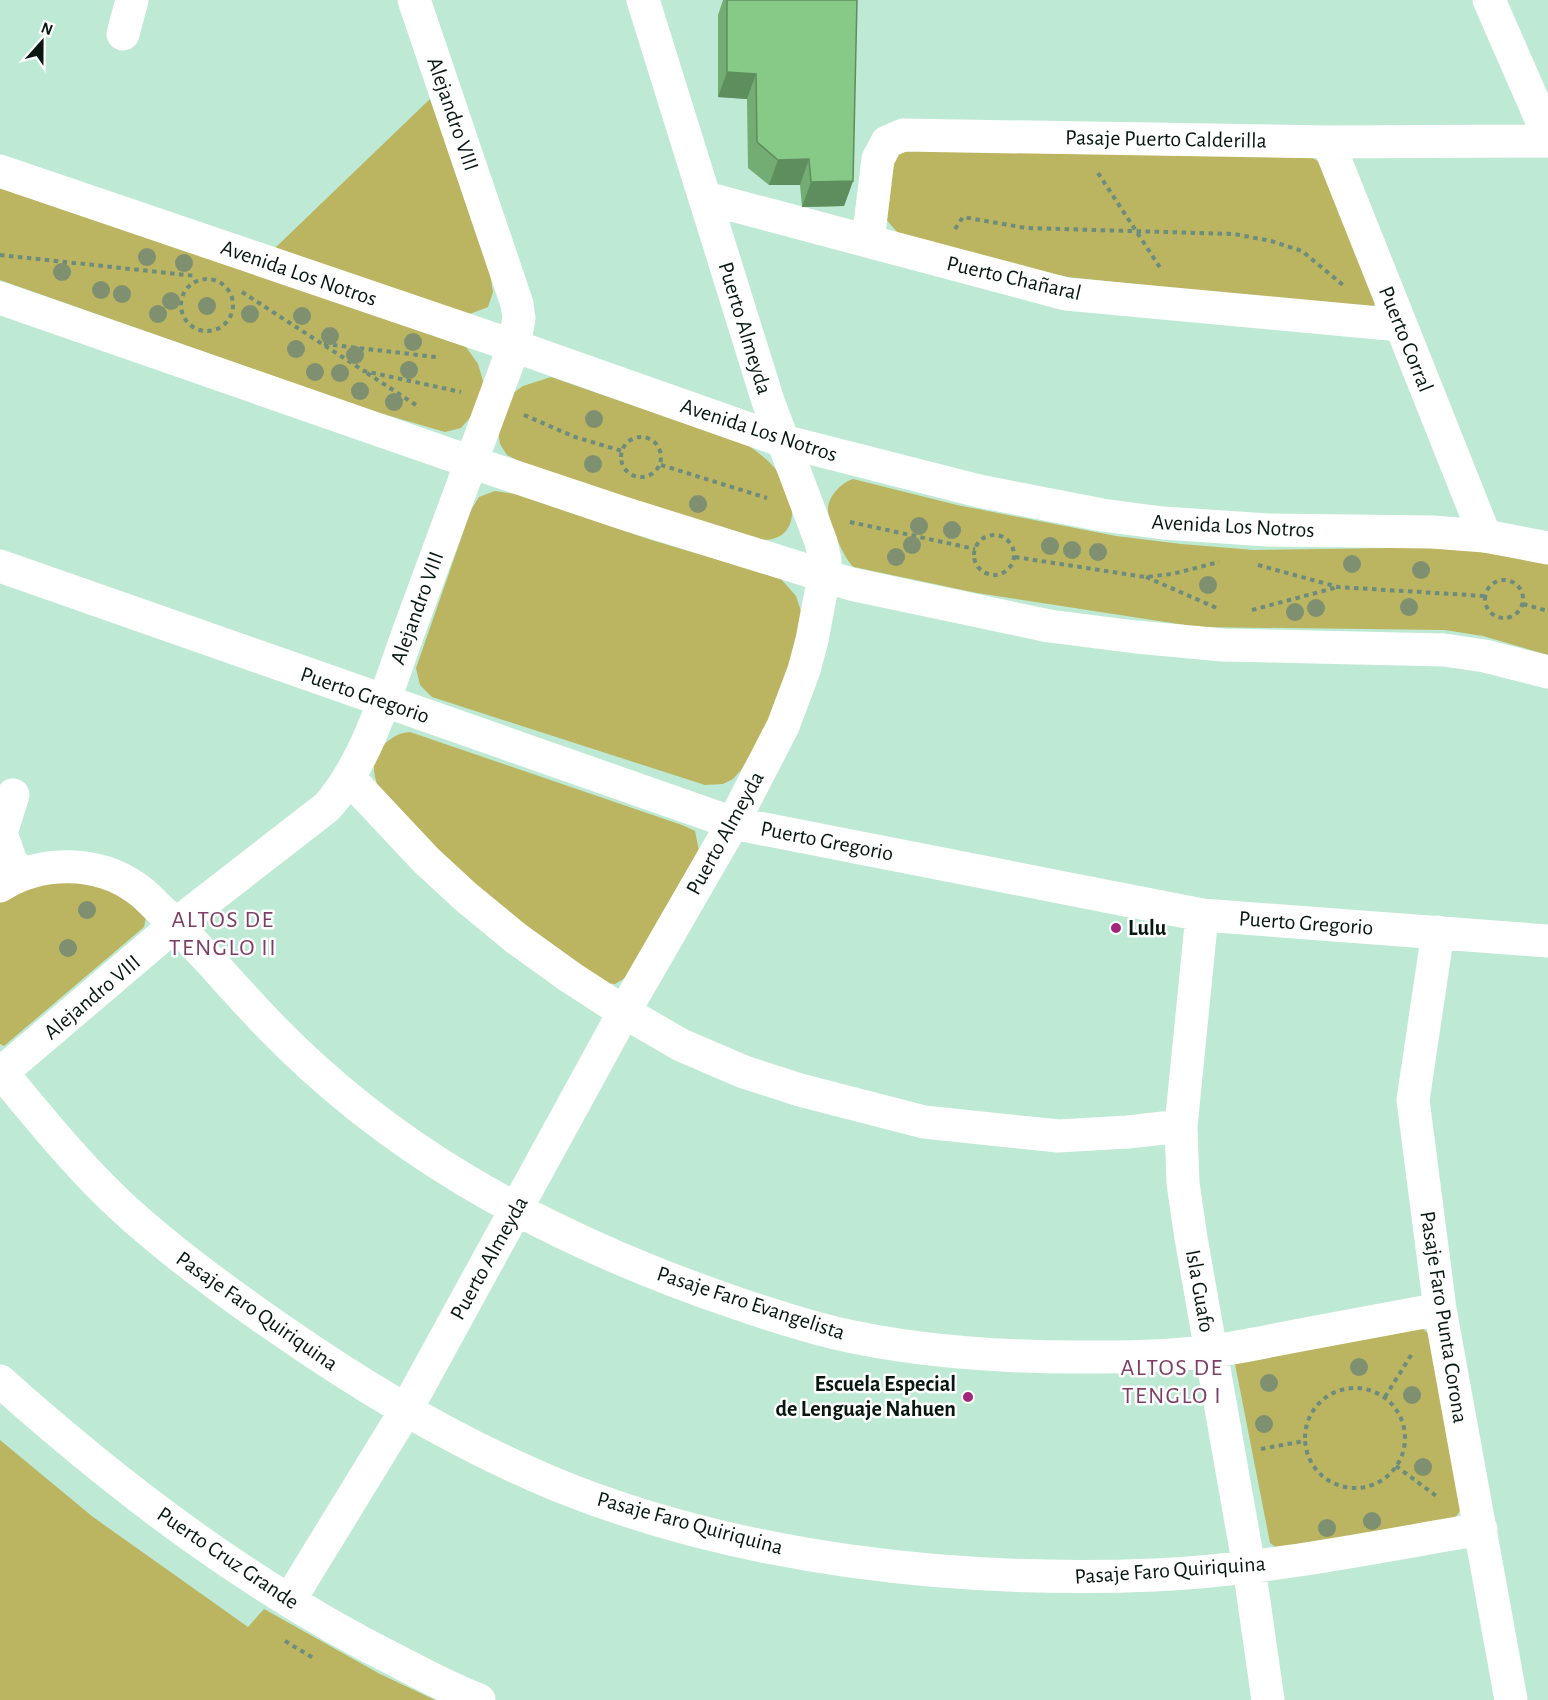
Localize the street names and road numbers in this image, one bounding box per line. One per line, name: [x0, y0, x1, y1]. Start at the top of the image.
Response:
street label: Alejandro VIII: [423, 54, 483, 174]
street label: Pasaje Puerto Calderilla: [1065, 126, 1267, 152]
street label: Avenida Los Notros: [218, 236, 380, 310]
street label: Puerto Chañaral: [945, 252, 1083, 304]
street label: Puerto Almeyda: [714, 259, 776, 397]
street label: Puerto Corral: [1375, 283, 1437, 395]
street label: Avenida Los Notros: [678, 394, 840, 466]
street label: Avenida Los Notros: [1151, 511, 1315, 541]
street label: Alejandro VIII: [386, 549, 448, 667]
street label: Puerto Gregorio: [298, 663, 432, 727]
street label: Puerto Almeyda: [682, 768, 768, 898]
street label: Puerto Gregorio: [759, 817, 895, 865]
street label: Puerto Gregorio: [1238, 907, 1374, 939]
street label: Alejandro VIII: [40, 951, 144, 1043]
street label: Puerto Almeyda: [446, 1193, 532, 1323]
street label: Pasaje Faro Punta Corona: [1416, 1209, 1472, 1425]
street label: Pasaje Faro Quiriquina: [172, 1247, 342, 1375]
street label: Isla Guafo: [1182, 1248, 1218, 1334]
street label: Pasaje Faro Evangelista: [654, 1262, 848, 1344]
street label: Pasaje Faro Quiriquina: [595, 1488, 785, 1558]
street label: Puerto Cruz Grande: [153, 1503, 303, 1613]
street label: Pasaje Faro Quiriquina: [1074, 1552, 1266, 1588]

